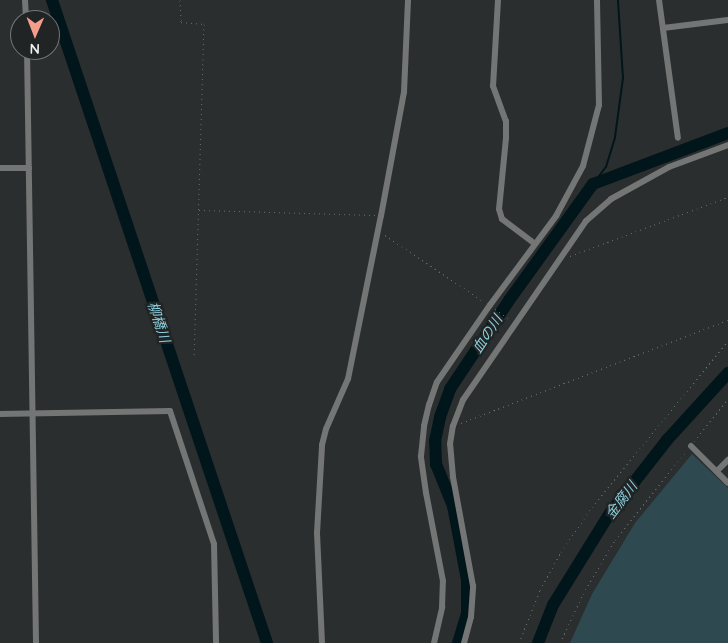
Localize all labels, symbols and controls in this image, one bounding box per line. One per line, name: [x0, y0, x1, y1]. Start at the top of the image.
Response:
north arrow: [10, 10, 60, 60]
text: N: [29, 40, 40, 58]
water label: 柳橋川: [145, 299, 173, 345]
water label: 血の川: [469, 312, 505, 356]
water label: 金腐川: [602, 478, 640, 522]

